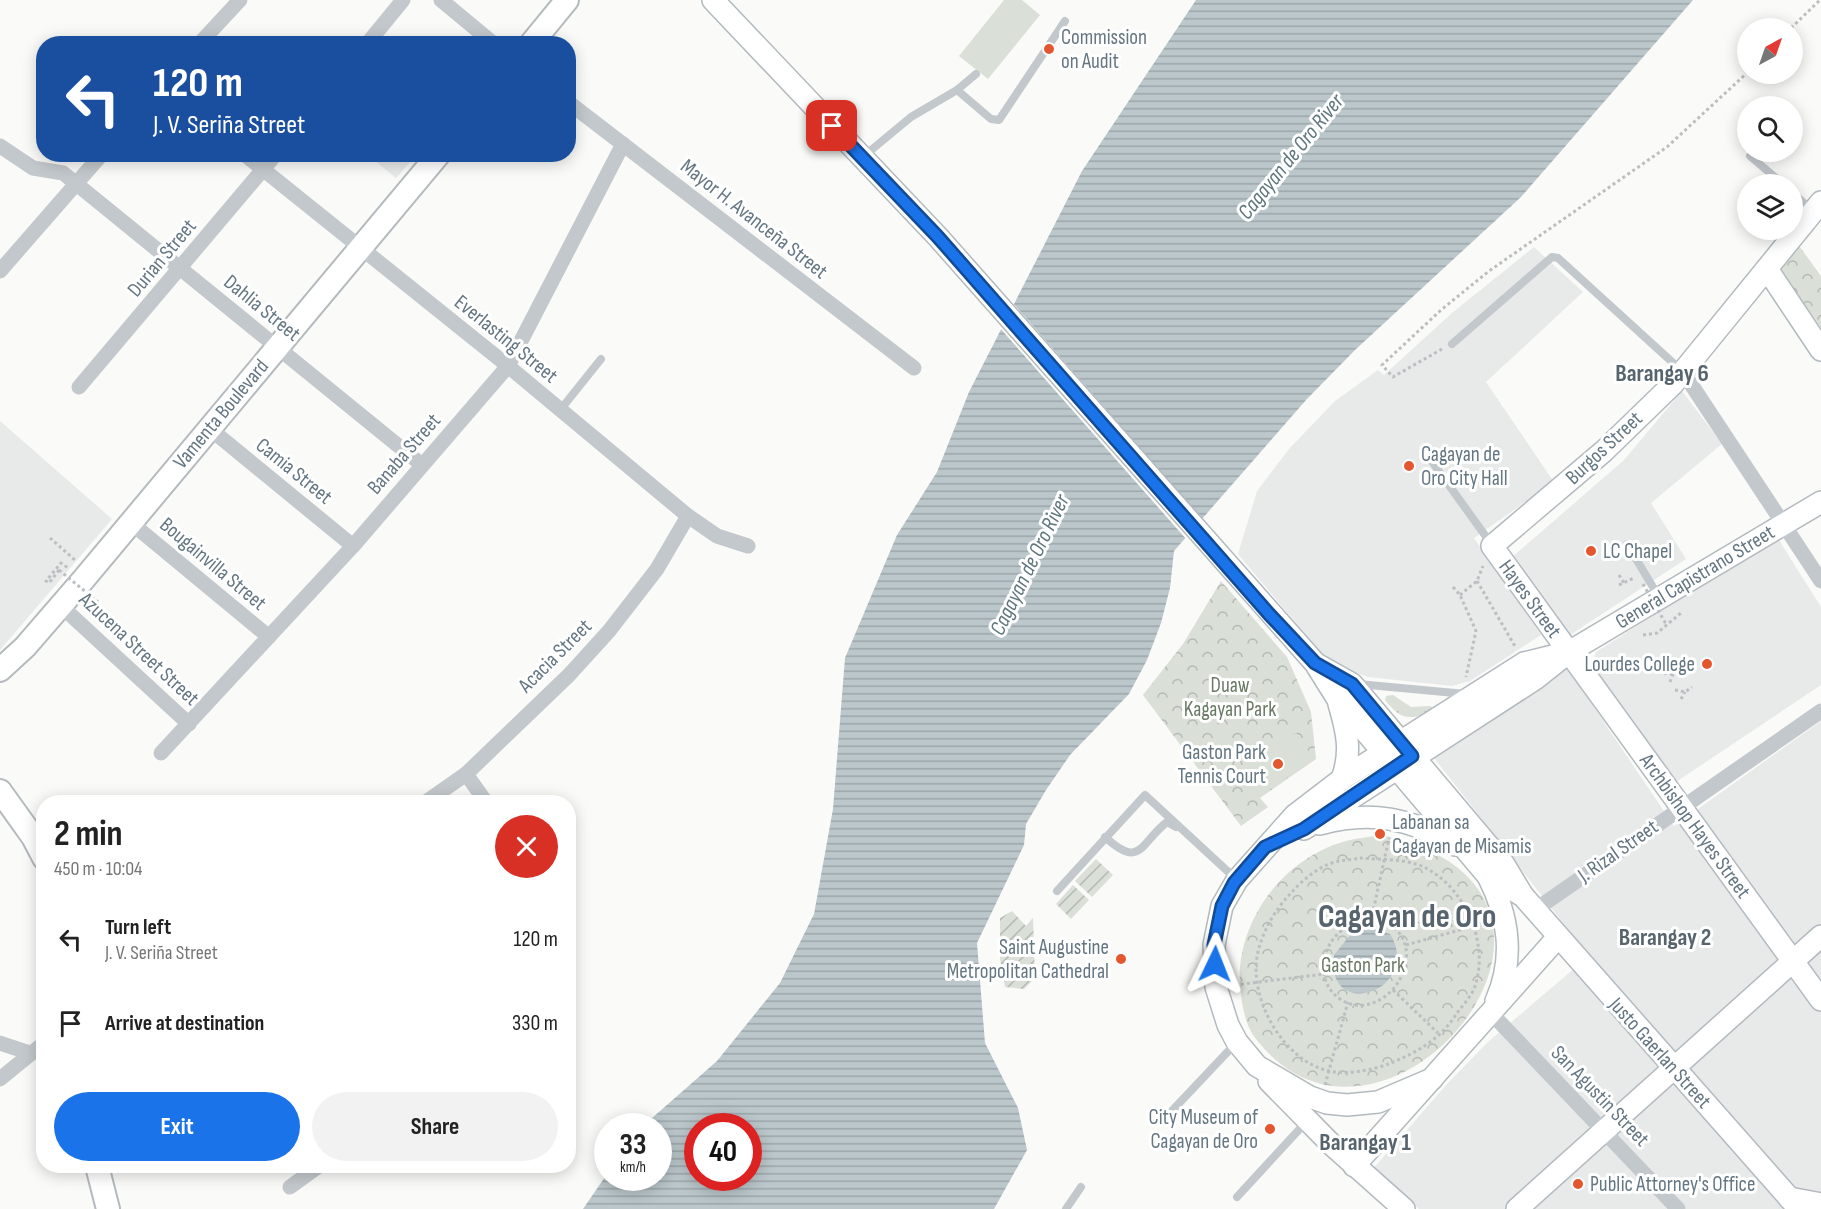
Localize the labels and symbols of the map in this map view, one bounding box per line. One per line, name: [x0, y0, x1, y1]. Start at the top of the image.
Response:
north arrow: [1737, 18, 1803, 84]
place label: Commission on Audit: [1061, 25, 1147, 74]
marker: Commission on Audit: [1042, 42, 1056, 56]
water label: Cagayan de Oro River: [1232, 88, 1350, 225]
pin: [806, 100, 857, 151]
street label: Mayor H. Avanceña Street: [676, 154, 832, 284]
street label: Durian Street: [122, 214, 202, 302]
street label: Dahlia Street: [219, 270, 305, 346]
street label: Everlasting Street: [449, 290, 563, 388]
street label: Vamenta Boulevard: [168, 354, 274, 474]
district label: Barangay 6: [1615, 359, 1709, 388]
street label: Burgos Street: [1560, 406, 1648, 490]
street label: Banaba Street: [362, 408, 446, 500]
street label: Camia Street: [251, 433, 337, 509]
place label: Cagayan de Oro City Hall: [1421, 442, 1508, 491]
marker: Cagayan de Oro City Hall: [1402, 459, 1416, 473]
water label: Cagayan de Oro River: [984, 489, 1076, 640]
street label: Bougainvilla Street: [155, 512, 271, 616]
street label: General Capistrano Street: [1611, 520, 1779, 634]
place label: LC Chapel: [1603, 539, 1672, 564]
marker: LC Chapel: [1584, 544, 1598, 558]
street label: Hayes Street: [1493, 555, 1567, 643]
street label: Azucena Street Street: [73, 586, 204, 711]
street label: Acacia Street: [512, 614, 597, 699]
place label: Lourdes College: [1584, 652, 1695, 677]
marker: Lourdes College: [1700, 657, 1714, 671]
park label: Duaw Kagayan Park: [1184, 673, 1276, 722]
place label: Gaston Park Tennis Court: [1177, 740, 1266, 789]
street label: Archbishop Hayes Street: [1634, 748, 1756, 903]
marker: Gaston Park Tennis Court: [1271, 757, 1285, 771]
place label: Labanan sa Cagayan de Misamis: [1392, 810, 1532, 859]
street label: J. Rizal Street: [1572, 814, 1663, 888]
marker: Labanan sa Cagayan de Misamis: [1373, 827, 1387, 841]
district label: Cagayan de Oro: [1318, 897, 1496, 937]
district label: Barangay 2: [1619, 923, 1711, 952]
position arrow: [1183, 932, 1247, 996]
place label: Saint Augustine Metropolitan Cathedral: [947, 935, 1109, 984]
marker: Saint Augustine Metropolitan Cathedral: [1114, 952, 1128, 966]
park label: Gaston Park: [1321, 953, 1405, 978]
street label: Justo Gaerlan Street: [1603, 992, 1716, 1114]
street label: San Agustin Street: [1546, 1040, 1654, 1152]
place label: City Museum of Cagayan de Oro: [1148, 1105, 1259, 1154]
speed limit sign: 40: [684, 1113, 762, 1191]
marker: City Museum of Cagayan de Oro: [1263, 1122, 1277, 1136]
district label: Barangay 1: [1319, 1128, 1411, 1157]
place label: Public Attorney's Office: [1590, 1172, 1755, 1197]
marker: Public Attorney's Office: [1571, 1177, 1585, 1191]

